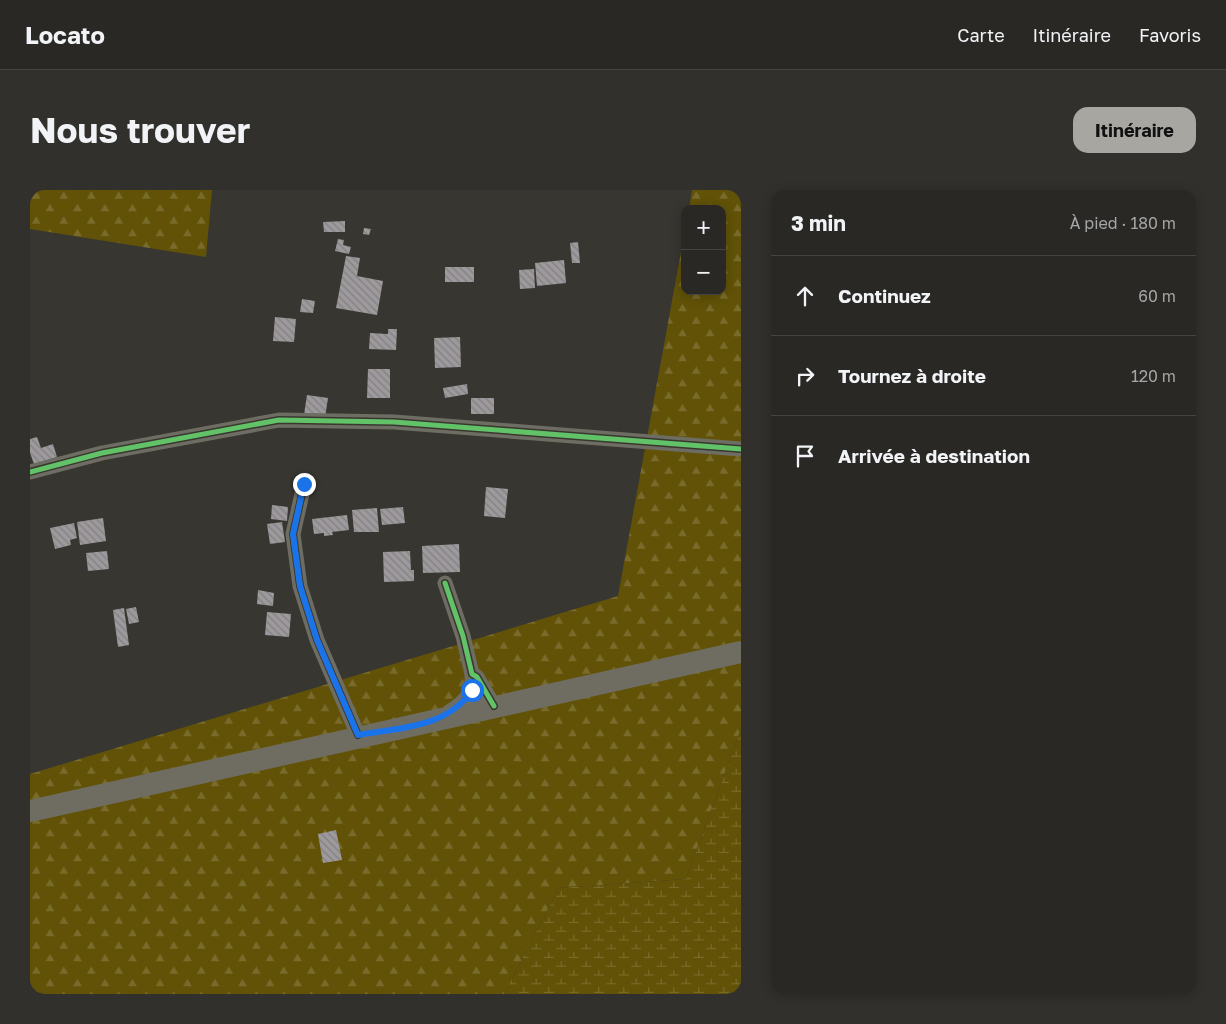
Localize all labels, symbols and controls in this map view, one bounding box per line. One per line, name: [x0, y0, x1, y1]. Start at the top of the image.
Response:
text: Locato: [25, 20, 105, 49]
text: Carte: [957, 24, 1005, 46]
text: Itinéraire: [1033, 24, 1111, 46]
text: Favoris: [1139, 24, 1201, 46]
button: Itinéraire: [1073, 107, 1196, 153]
text: Nous trouver: [30, 109, 250, 151]
map controls: [681, 205, 726, 295]
button: +: [681, 205, 726, 250]
text: 3 min: [791, 210, 846, 236]
text: À pied · 180 m: [1070, 213, 1176, 233]
button: −: [681, 250, 726, 295]
icon: ahead: [791, 282, 819, 310]
text: Continuez: [838, 284, 931, 307]
text: 60 m: [1138, 286, 1176, 306]
icon: right: [791, 362, 819, 390]
text: Tournez à droite: [838, 364, 986, 387]
text: 120 m: [1131, 366, 1176, 386]
icon: arrive: [791, 442, 819, 470]
text: Arrivée à destination: [838, 444, 1030, 467]
route end: [293, 473, 316, 496]
route start: [461, 679, 484, 702]

